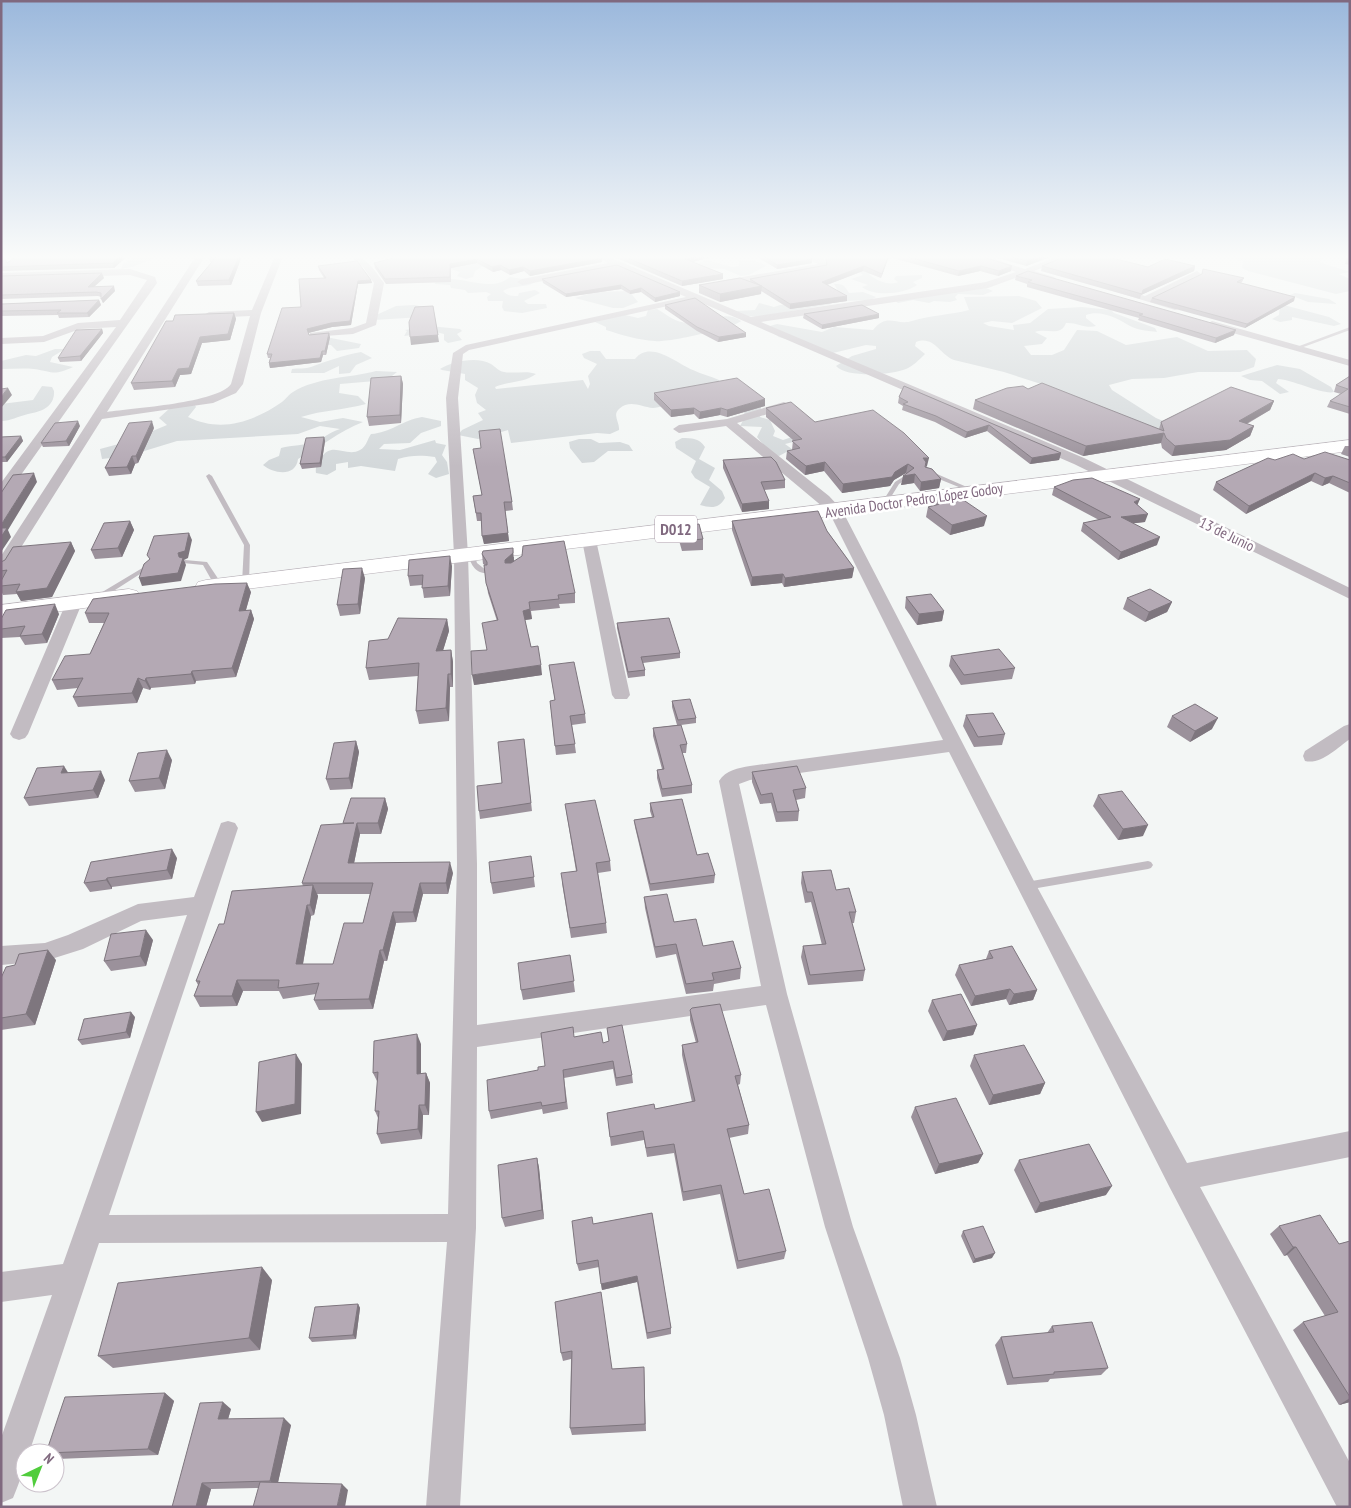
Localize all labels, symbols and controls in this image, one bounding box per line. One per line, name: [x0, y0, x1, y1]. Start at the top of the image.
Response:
street label: Avenida Doctor Pedro López Godoy: [824, 478, 1005, 522]
street label: 13 de Junio: [1196, 513, 1258, 555]
road number: D012: [655, 516, 697, 542]
north arrow: [15, 1443, 65, 1493]
text: N: [40, 1449, 58, 1468]

